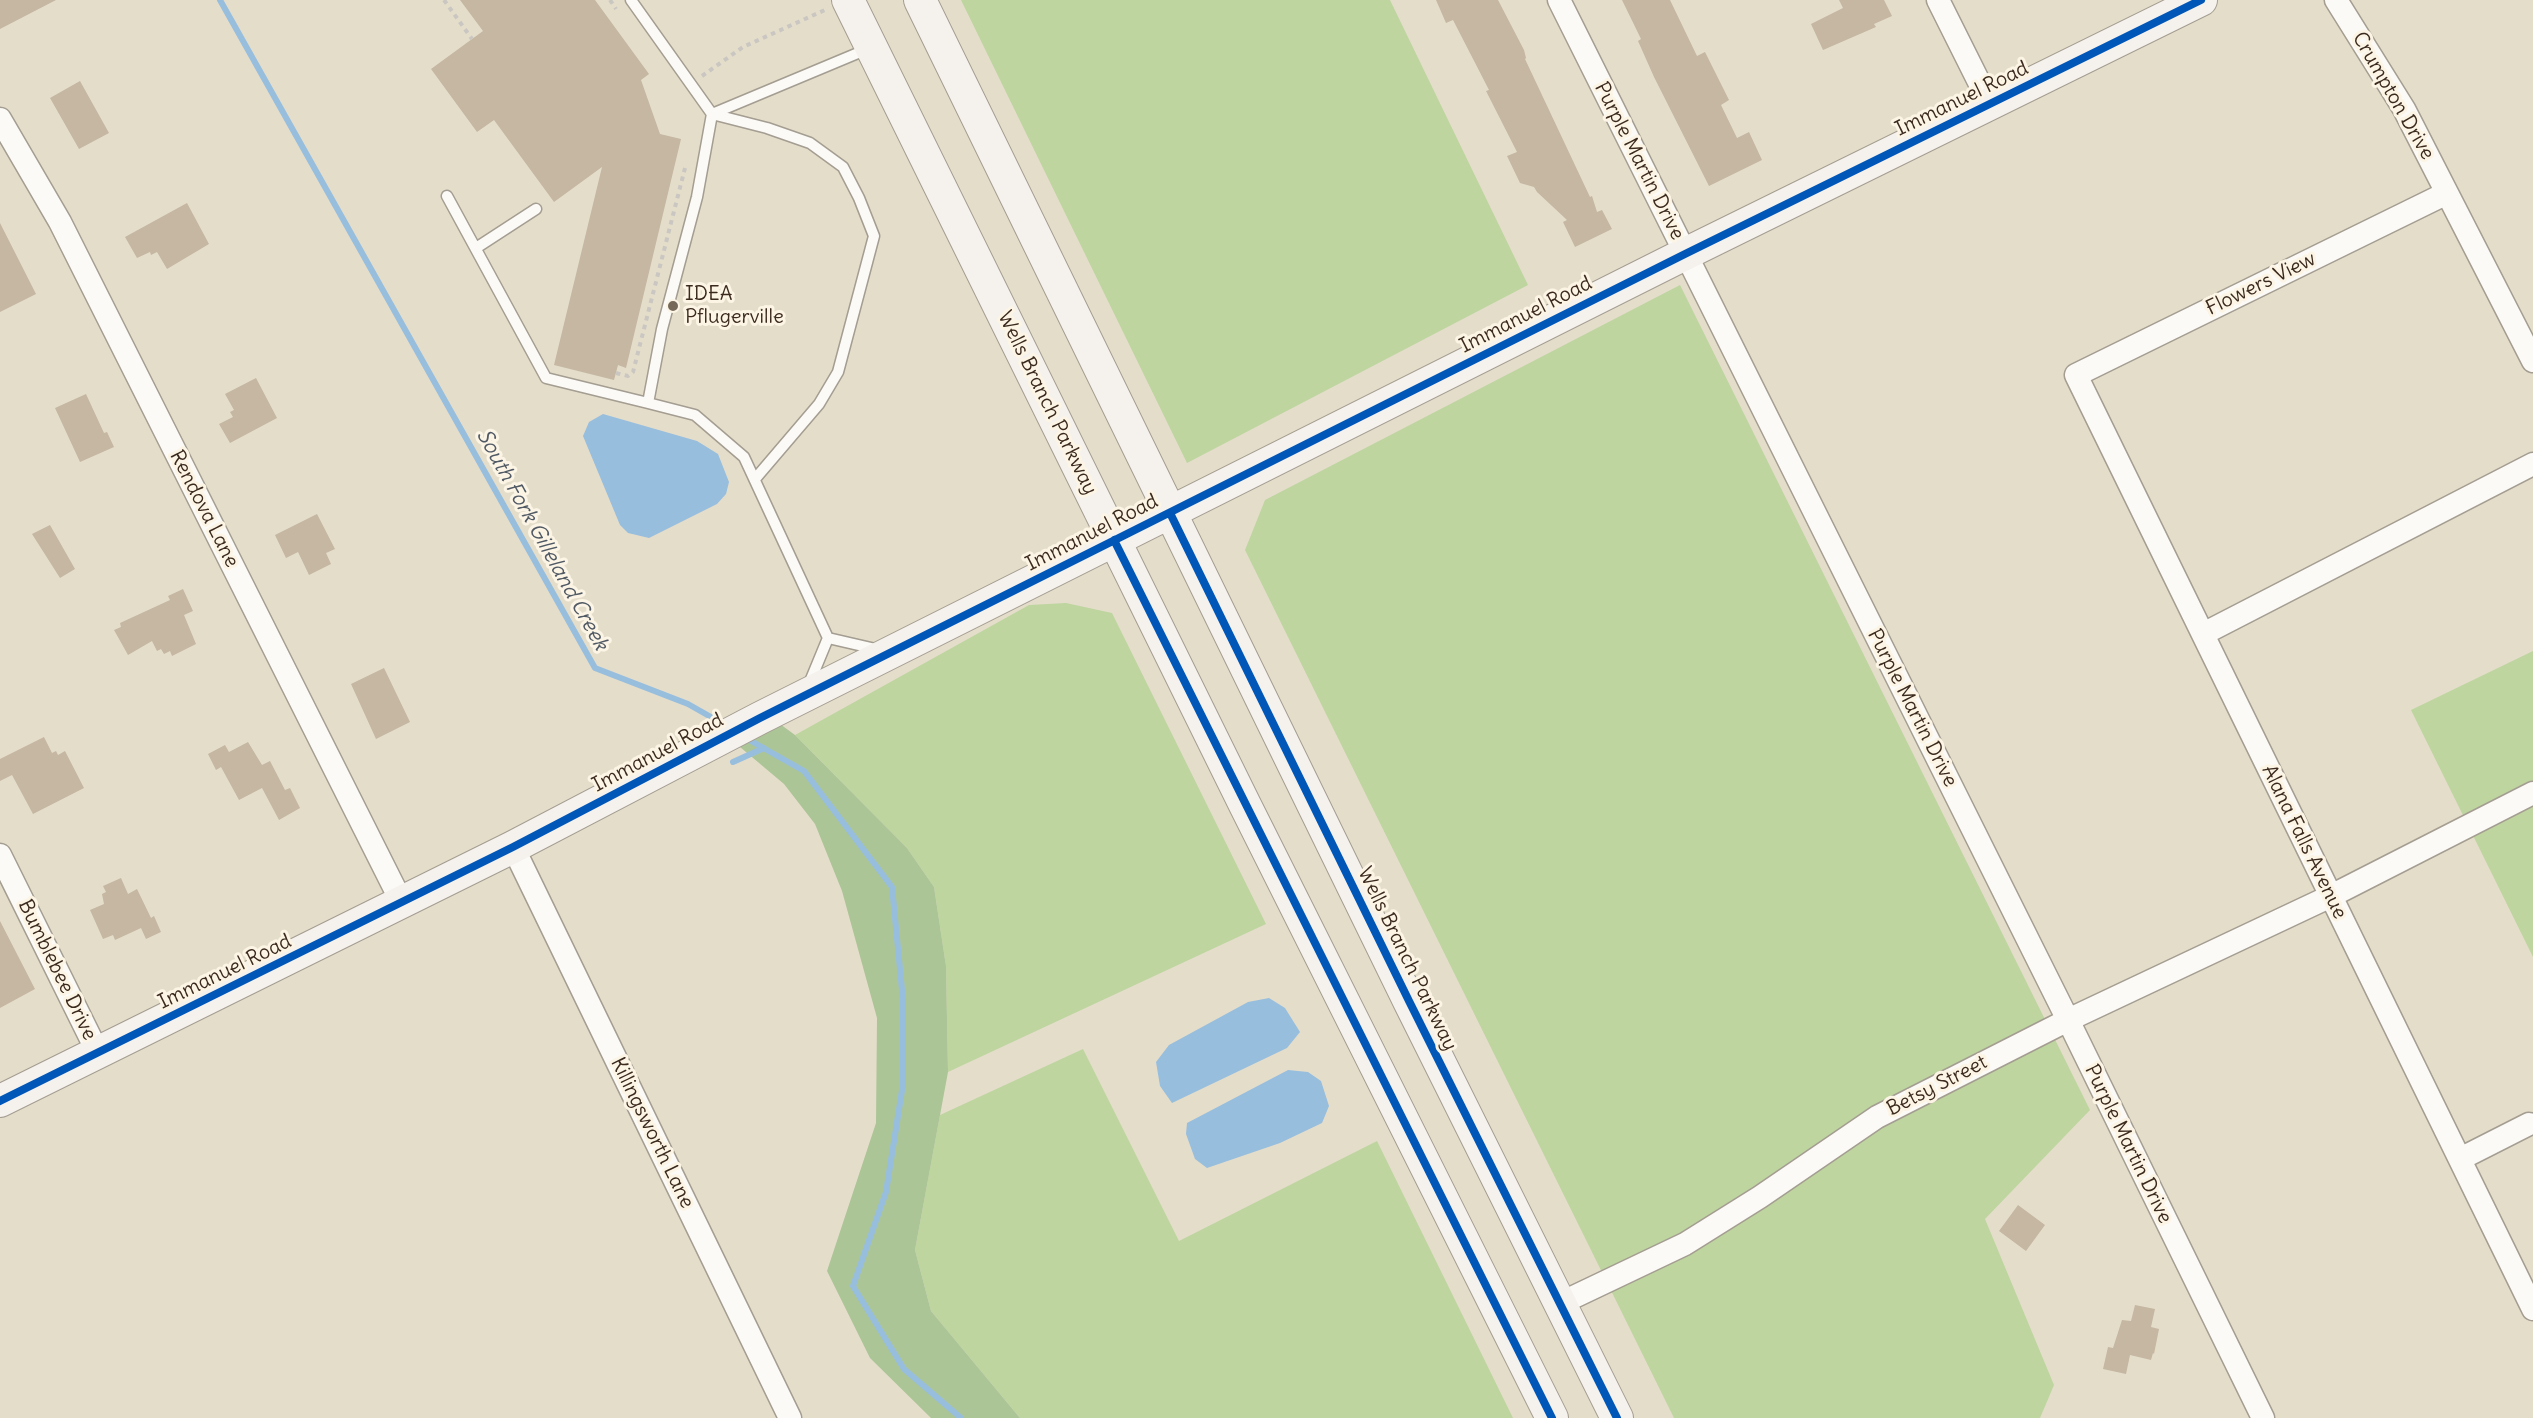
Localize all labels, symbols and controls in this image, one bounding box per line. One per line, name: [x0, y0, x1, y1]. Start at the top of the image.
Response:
street label: Crumpton Drive: [2347, 28, 2439, 164]
street label: Immanuel Road: [1892, 56, 2032, 142]
street label: Purple Martin Drive: [1589, 78, 1689, 244]
street label: Flowers View: [2202, 247, 2320, 321]
street label: Immanuel Road: [1456, 271, 1596, 359]
place label: IDEA Pflugerville: [685, 282, 784, 329]
marker: IDEA Pflugerville: [666, 299, 680, 313]
street label: Wells Branch Parkway: [992, 307, 1102, 499]
water label: South Fork Gilleland Creek: [471, 425, 613, 655]
street label: Rendova Lane: [164, 447, 244, 571]
street label: Immanuel Road: [1022, 489, 1162, 577]
street label: Purple Martin Drive: [1862, 625, 1962, 791]
street label: Immanuel Road: [588, 708, 728, 798]
street label: Alana Falls Avenue: [2256, 761, 2352, 923]
street label: Wells Branch Parkway: [1352, 863, 1462, 1055]
street label: Bumblebee Drive: [13, 896, 101, 1044]
street label: Immanuel Road: [155, 929, 295, 1015]
street label: Betsy Street: [1883, 1051, 1991, 1121]
street label: Killingsworth Lane: [605, 1054, 699, 1212]
street label: Purple Martin Drive: [2079, 1061, 2177, 1227]

